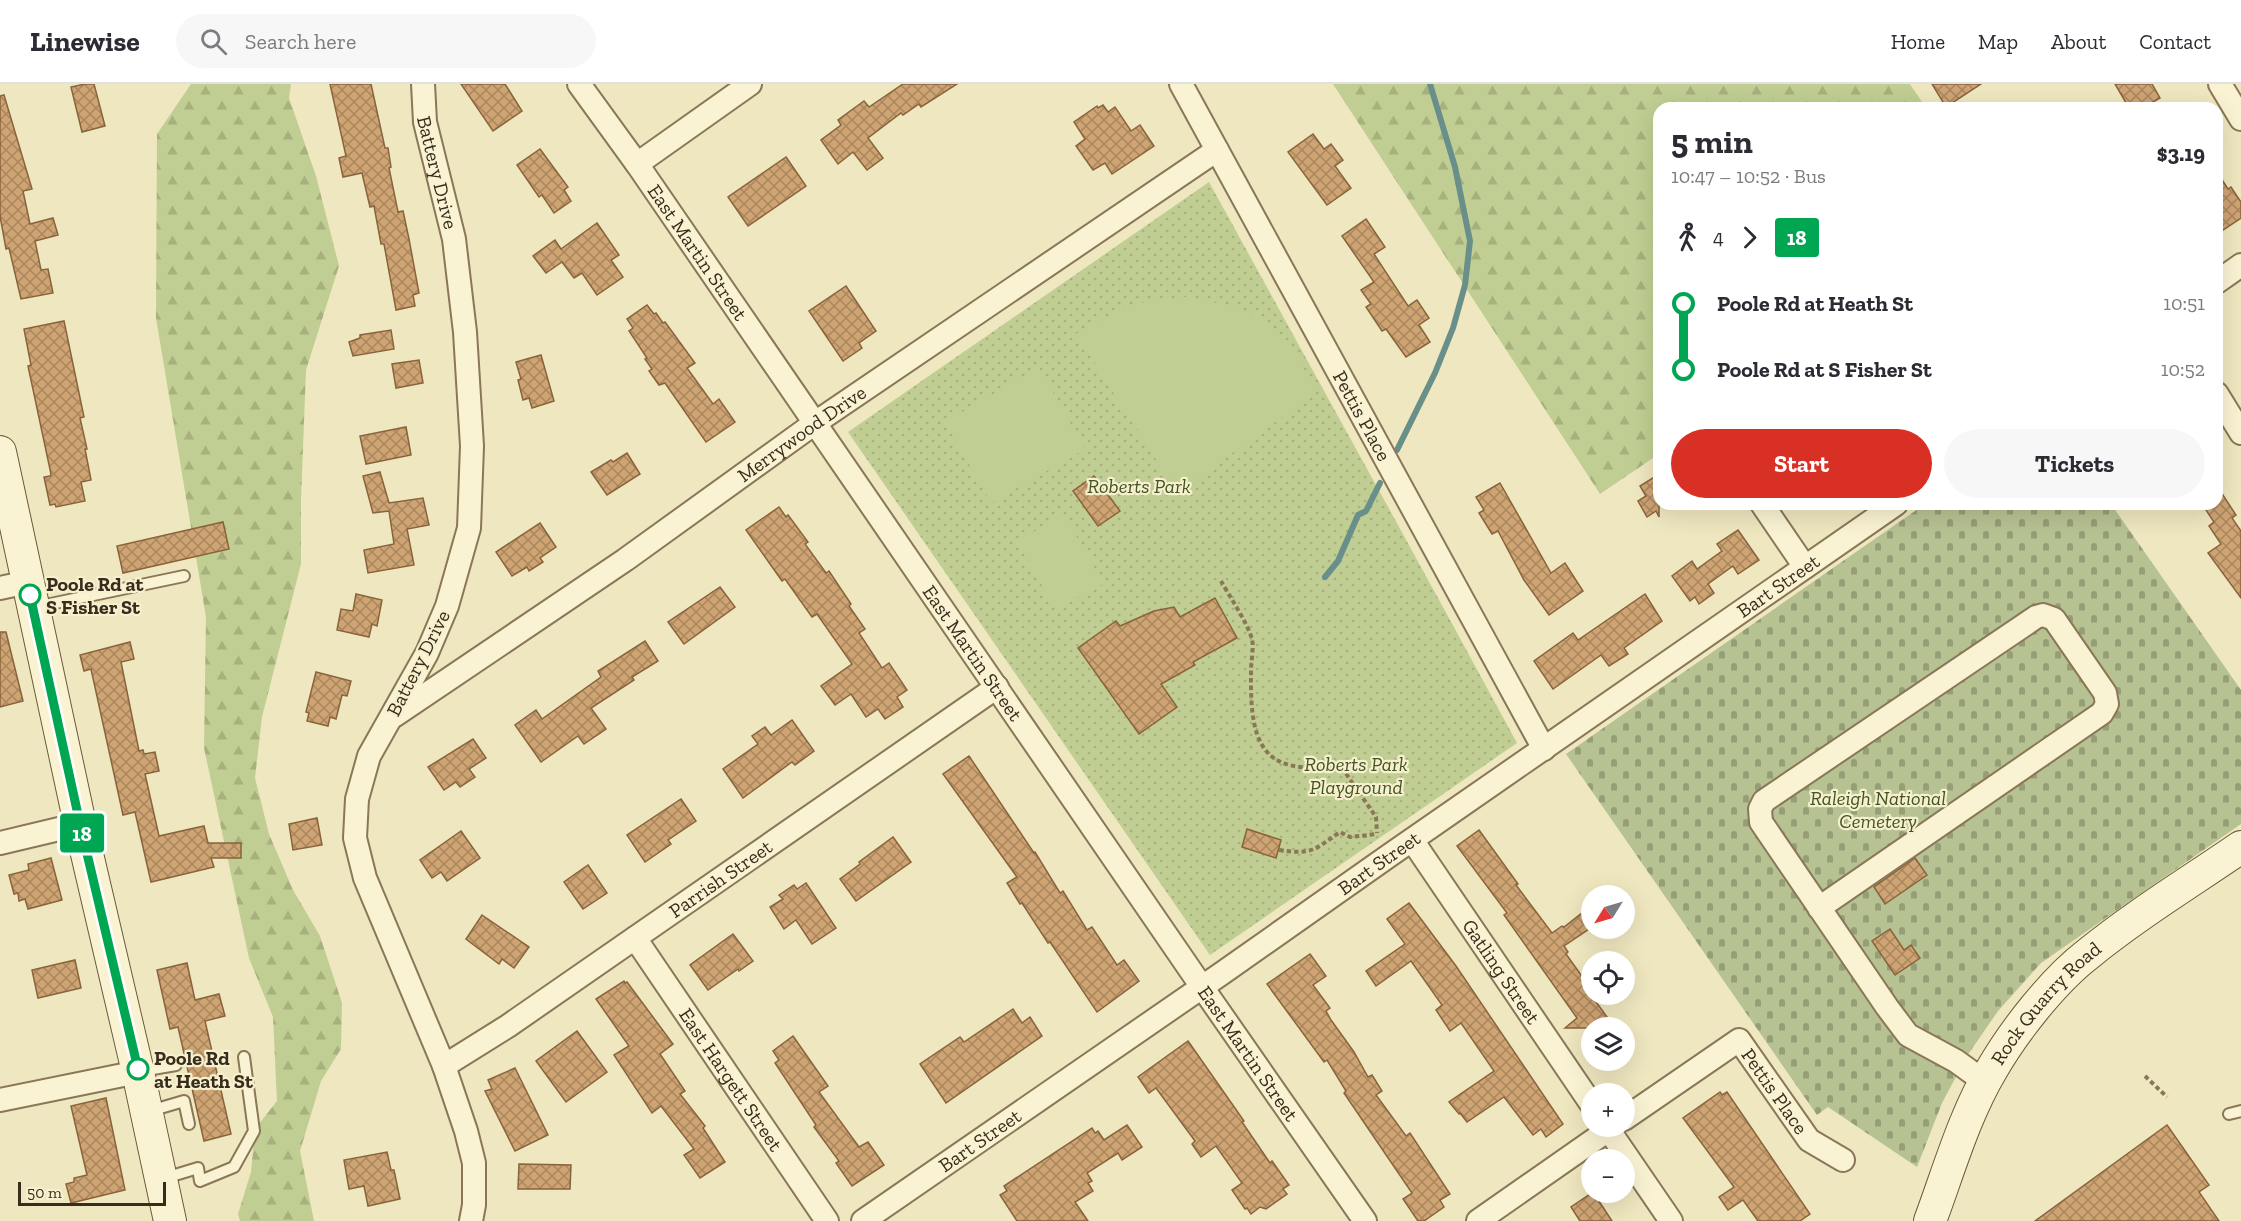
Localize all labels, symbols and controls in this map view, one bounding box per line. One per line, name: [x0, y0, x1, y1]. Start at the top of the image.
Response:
search box: [176, 14, 596, 68]
text: Linewise: [30, 25, 140, 58]
icon: search: [197, 25, 230, 58]
text: Search here: [245, 28, 356, 55]
text: Home: [1891, 29, 1945, 54]
text: Map: [1978, 29, 2018, 54]
text: About: [2051, 29, 2106, 54]
text: Contact: [2139, 29, 2211, 54]
street label: Battery Drive: [412, 113, 463, 232]
text: 5 min: [1671, 122, 1753, 161]
text: $3.19: [2157, 140, 2205, 167]
text: 10:47 – 10:52 · Bus: [1671, 164, 1826, 188]
street label: East Martin Street: [643, 180, 753, 325]
icon: walk: [1671, 221, 1704, 254]
icon: forward: [1733, 221, 1766, 254]
text: 4: [1713, 225, 1724, 249]
text: 18: [1787, 225, 1807, 250]
text: Poole Rd at Heath St: [1717, 290, 1913, 317]
text: 10:51: [2163, 291, 2205, 315]
text: Poole Rd at S Fisher St: [1717, 356, 1932, 383]
text: 10:52: [2161, 357, 2205, 381]
street label: Pettis Place: [1328, 366, 1396, 465]
street label: Merrywood Drive: [733, 380, 871, 487]
button: Start: [1671, 429, 1932, 498]
button: Tickets: [1944, 429, 2205, 498]
park label: Roberts Park: [1087, 474, 1191, 498]
street label: Bart Street: [1732, 549, 1824, 623]
place label: Poole Rd at S Fisher St: [46, 572, 145, 619]
street label: East Martin Street: [918, 581, 1028, 726]
marker: Poole Rd at S Fisher St: [19, 584, 41, 606]
street label: Battery Drive: [381, 606, 455, 720]
park label: Roberts Park Playground: [1304, 752, 1408, 799]
park label: Raleigh National Cemetery: [1810, 786, 1946, 833]
line badge: 18: [55, 814, 109, 852]
text: 18: [72, 821, 92, 846]
street label: Bart Street: [1333, 826, 1425, 900]
street label: Parrish Street: [664, 834, 777, 923]
north arrow: [1581, 885, 1635, 939]
map controls: [1581, 885, 1635, 1203]
street label: Gatling Street: [1457, 914, 1546, 1029]
street label: Rock Quarry Road: [1986, 936, 2106, 1069]
button: locate: [1581, 951, 1635, 1005]
street label: East Martin Street: [1193, 981, 1304, 1126]
street label: East Hargett Street: [674, 1003, 788, 1156]
button: layers: [1581, 1017, 1635, 1071]
street label: Pettis Place: [1737, 1044, 1813, 1139]
place label: Poole Rd at Heath St: [154, 1046, 254, 1093]
marker: Poole Rd at Heath St: [127, 1058, 149, 1080]
button: +: [1581, 1083, 1635, 1137]
street label: Bart Street: [934, 1103, 1026, 1177]
button: −: [1581, 1149, 1635, 1203]
scale bar: [18, 1179, 166, 1206]
text: 50 m: [27, 1183, 62, 1202]

